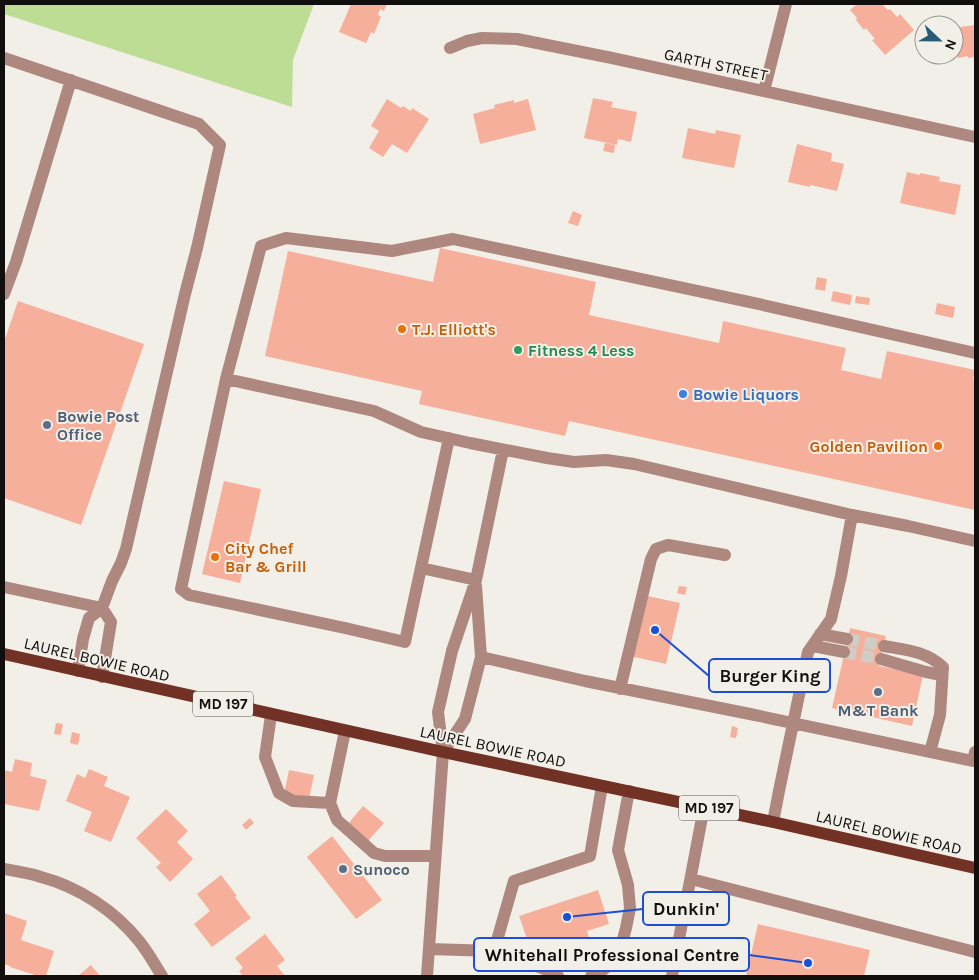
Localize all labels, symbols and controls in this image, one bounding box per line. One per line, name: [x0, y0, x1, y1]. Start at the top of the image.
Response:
north arrow: [914, 15, 964, 65]
text: N: [941, 37, 960, 53]
street label: GARTH STREET: [662, 44, 769, 85]
place label: T.J. Elliott's: [412, 320, 496, 339]
marker: T.J. Elliott's: [396, 323, 408, 335]
place label: Fitness 4 Less: [528, 341, 635, 360]
marker: Fitness 4 Less: [512, 344, 524, 356]
place label: Bowie Liquors: [693, 385, 799, 404]
marker: Bowie Liquors: [677, 388, 689, 400]
place label: Bowie Post Office: [57, 407, 139, 444]
marker: Bowie Post Office: [41, 419, 53, 431]
place label: Golden Pavilion: [810, 437, 928, 456]
marker: Golden Pavilion: [932, 440, 944, 452]
place label: City Chef Bar & Grill: [225, 539, 307, 576]
marker: City Chef Bar & Grill: [209, 551, 221, 563]
street label: LAUREL BOWIE ROAD: [22, 633, 172, 685]
callout: Burger King: [709, 659, 830, 692]
text: Burger King: [720, 665, 821, 687]
marker: M&T Bank: [872, 686, 884, 698]
road number: MD 197: [193, 692, 253, 716]
place label: M&T Bank: [837, 701, 919, 720]
street label: LAUREL BOWIE ROAD: [418, 722, 568, 771]
road number: MD 197: [679, 796, 739, 820]
street label: LAUREL BOWIE ROAD: [814, 806, 964, 858]
place label: Sunoco: [353, 860, 410, 879]
marker: Sunoco: [337, 863, 349, 875]
callout: Dunkin': [643, 892, 729, 925]
text: Dunkin': [653, 898, 719, 920]
callout: Whitehall Professional Centre: [474, 938, 749, 971]
text: Whitehall Professional Centre: [485, 944, 739, 966]

